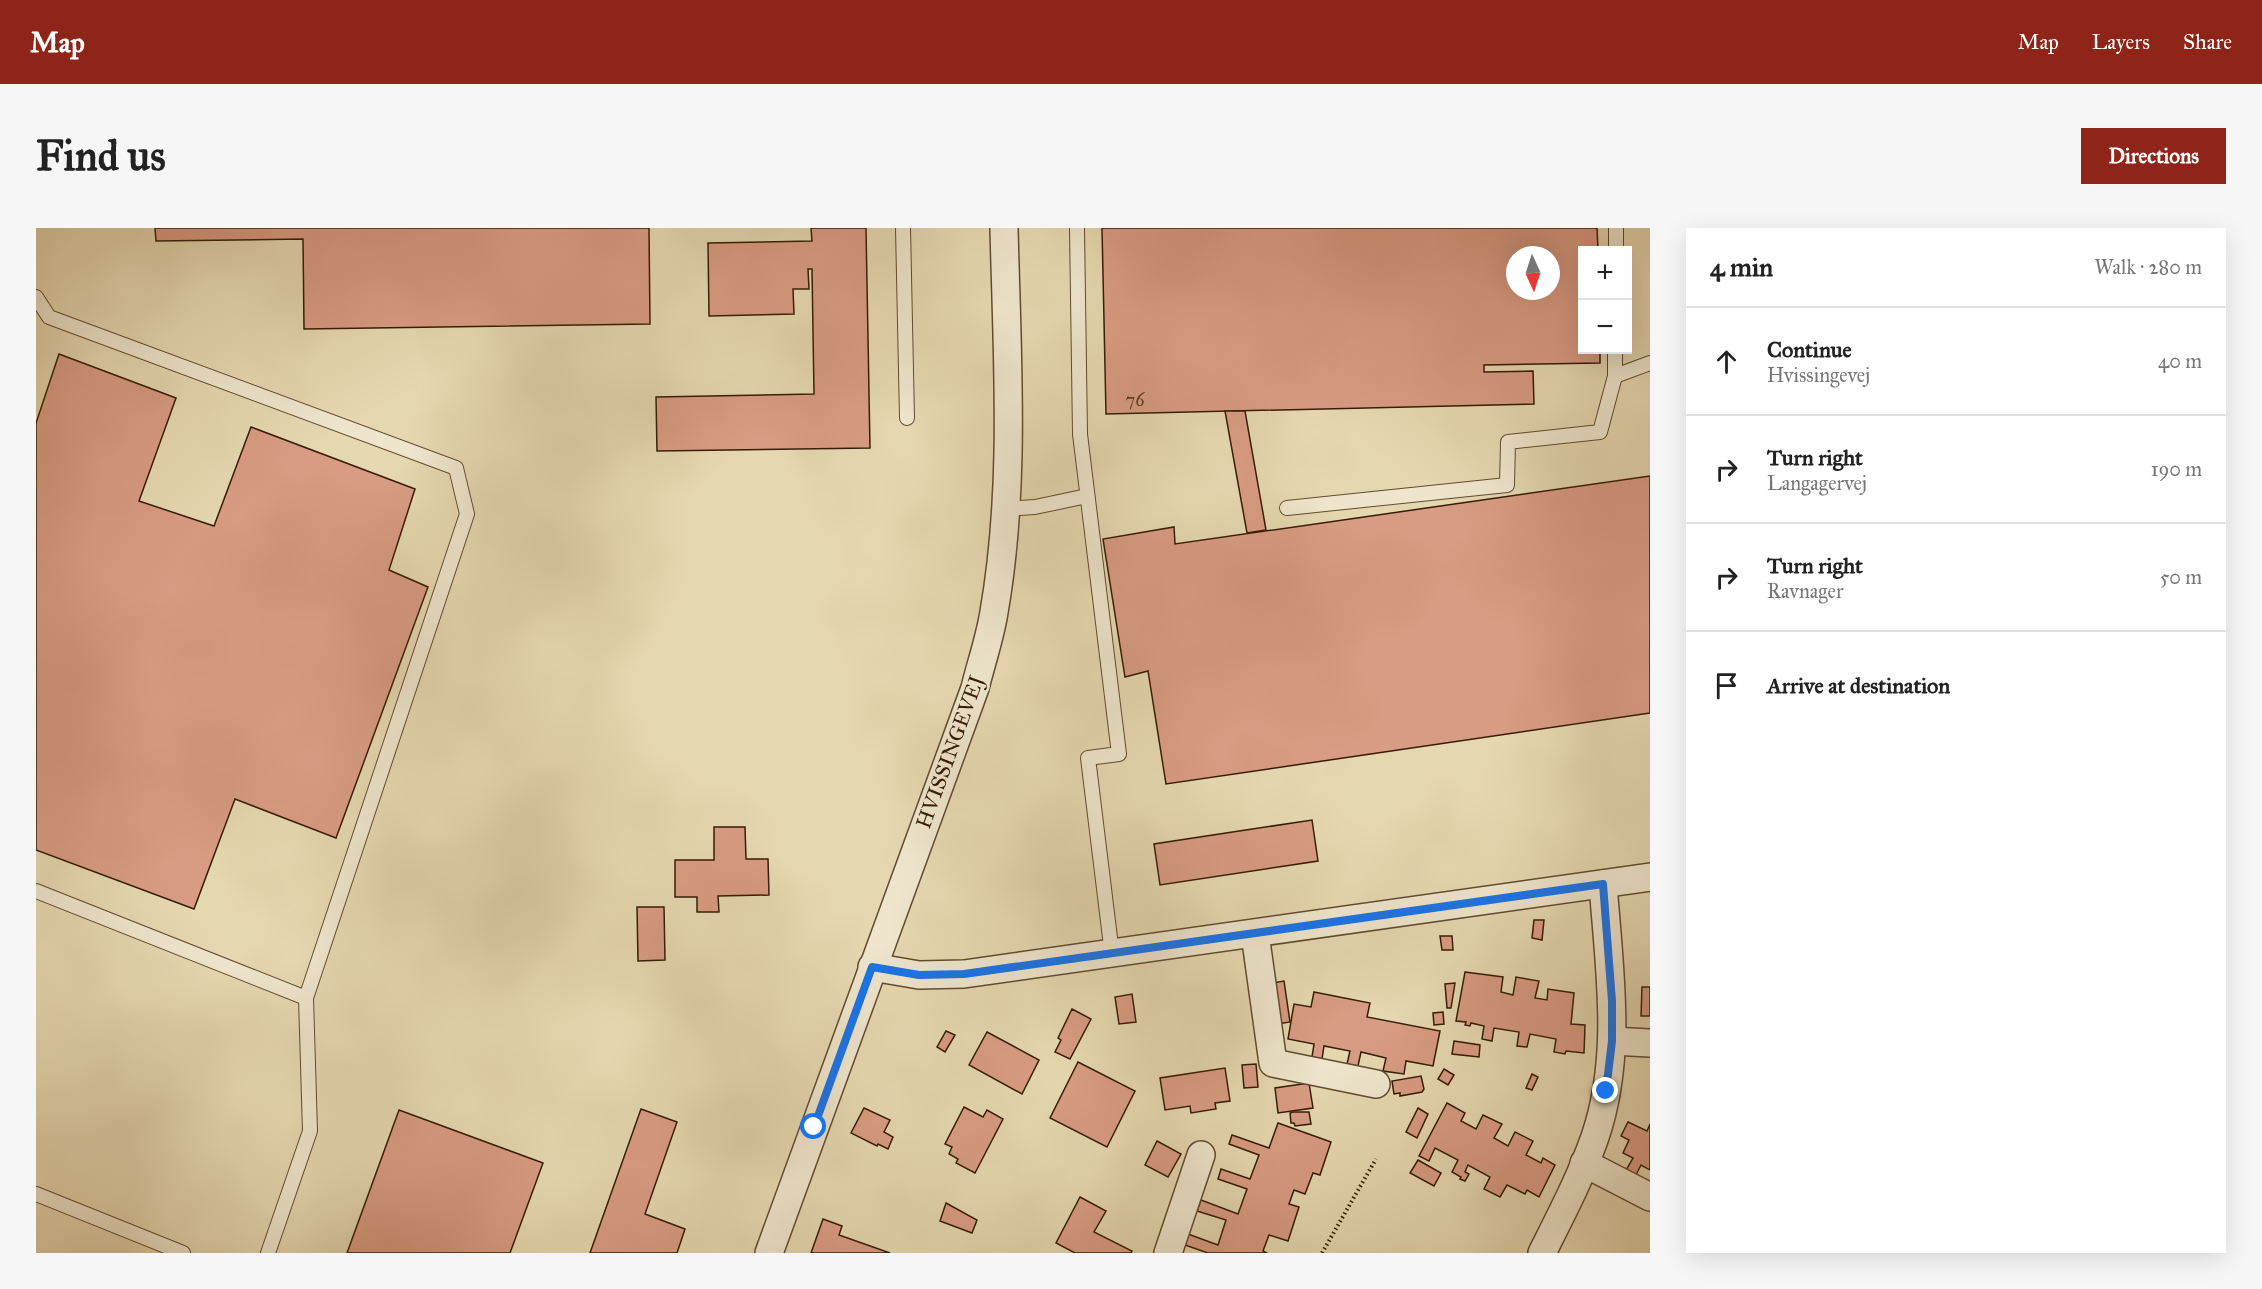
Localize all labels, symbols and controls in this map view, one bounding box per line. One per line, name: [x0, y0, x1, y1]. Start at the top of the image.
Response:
text: Map: [30, 25, 85, 60]
text: Map: [2018, 29, 2059, 55]
text: Layers: [2092, 29, 2150, 55]
text: Share: [2183, 29, 2232, 55]
button: Directions: [2081, 128, 2226, 184]
text: Find us: [36, 130, 166, 182]
north arrow: [1506, 246, 1560, 300]
map controls: [1578, 246, 1632, 354]
button: +: [1578, 246, 1632, 300]
text: 4 min: [1710, 251, 1773, 283]
text: Walk · 280 m: [2095, 255, 2202, 279]
button: −: [1578, 300, 1632, 354]
text: Continue: [1767, 336, 1852, 363]
icon: ahead: [1710, 345, 1743, 378]
text: 40 m: [2158, 349, 2202, 373]
text: Hvissingevej: [1767, 363, 1870, 387]
house number: 76: [1126, 389, 1145, 411]
text: Turn right: [1767, 444, 1863, 471]
icon: right: [1710, 453, 1743, 486]
text: 190 m: [2151, 457, 2202, 481]
text: Langagervej: [1767, 471, 1867, 495]
text: Turn right: [1767, 552, 1863, 579]
icon: right: [1710, 561, 1743, 594]
text: 50 m: [2160, 565, 2202, 589]
text: Ravnager: [1767, 579, 1843, 603]
icon: arrive: [1710, 669, 1743, 702]
street label: HVISSINGEVEJ: [910, 672, 990, 832]
text: Arrive at destination: [1767, 672, 1950, 699]
route end: [1592, 1077, 1618, 1103]
route start: [800, 1113, 826, 1139]

